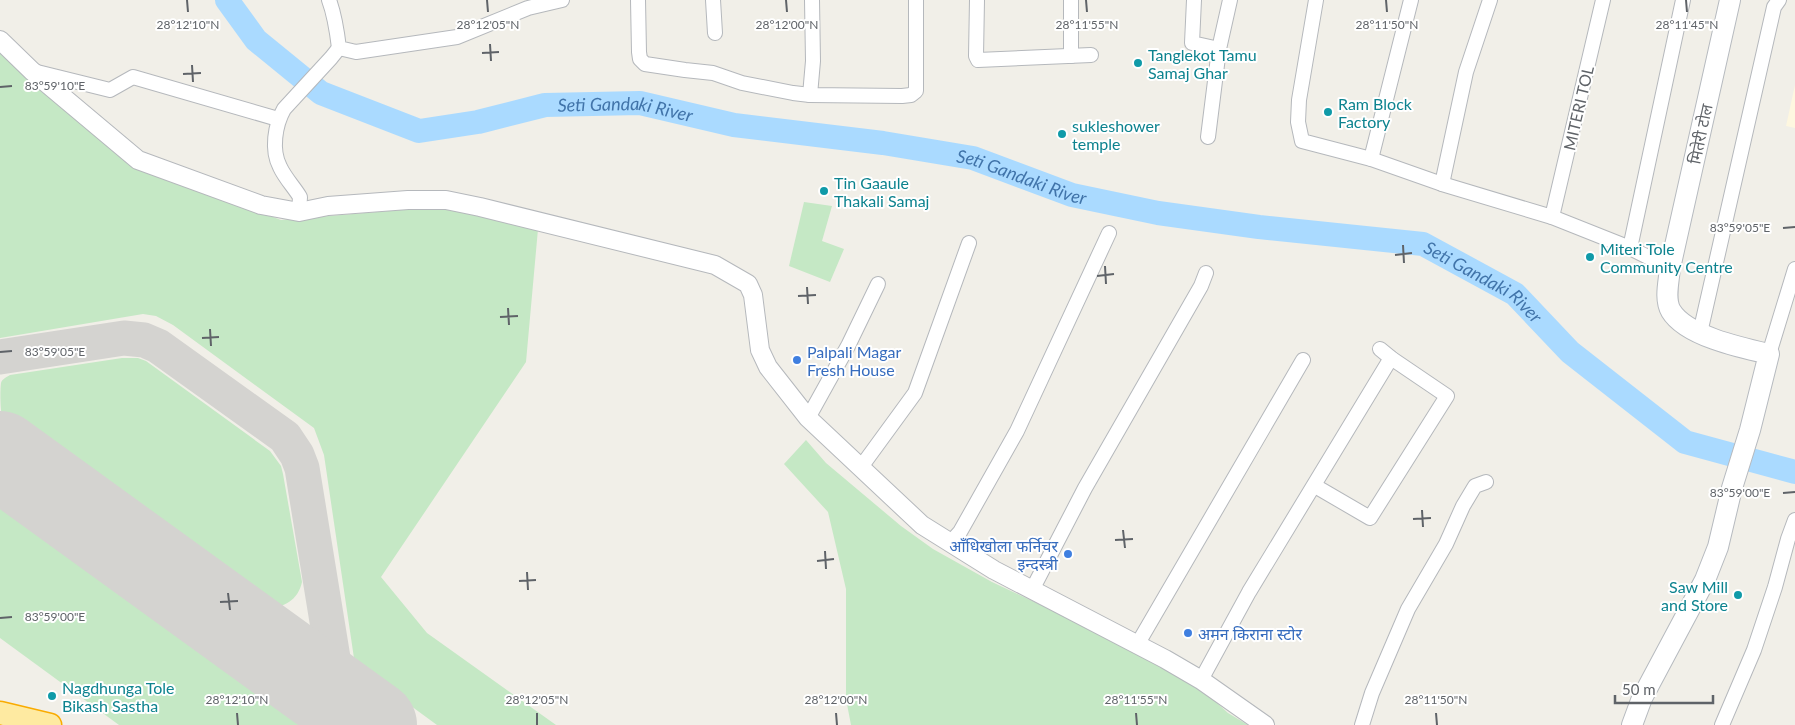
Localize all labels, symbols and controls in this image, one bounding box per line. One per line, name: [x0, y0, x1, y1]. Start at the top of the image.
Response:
text: 28°12'10"N: [157, 17, 219, 32]
text: 28°12'05"N: [457, 17, 519, 32]
text: 28°12'00"N: [756, 17, 818, 32]
text: 28°11'55"N: [1056, 17, 1118, 32]
text: 28°11'50"N: [1356, 17, 1418, 32]
text: 28°11'45"N: [1656, 17, 1718, 32]
place label: Tanglekot Tamu Samaj Ghar: [1148, 45, 1257, 82]
marker: Tanglekot Tamu Samaj Ghar: [1132, 57, 1144, 69]
street label: MITERI TOL: [1559, 64, 1597, 152]
text: 83°59'10"E: [25, 78, 85, 93]
water label: Seti Gandaki River: [557, 92, 696, 126]
place label: Ram Block Factory: [1338, 94, 1413, 131]
street label: मितेरी टोल: [1684, 101, 1716, 166]
marker: Ram Block Factory: [1322, 106, 1334, 118]
place label: sukleshower temple: [1072, 116, 1160, 153]
marker: sukleshower temple: [1056, 128, 1068, 140]
water label: Seti Gandaki River: [955, 144, 1089, 209]
place label: Tin Gaaule Thakali Samaj: [834, 173, 929, 210]
marker: Tin Gaaule Thakali Samaj: [818, 185, 830, 197]
text: 83°59'05"E: [1710, 220, 1770, 235]
water label: Seti Gandaki River: [1421, 236, 1548, 328]
place label: Miteri Tole Community Centre: [1600, 239, 1733, 276]
marker: Miteri Tole Community Centre: [1584, 251, 1596, 263]
place label: Palpali Magar Fresh House: [807, 342, 902, 379]
text: 83°59'05"E: [25, 344, 85, 359]
marker: Palpali Magar Fresh House: [791, 354, 803, 366]
text: 83°59'00"E: [1710, 485, 1770, 500]
place label: आँधिखोला फर्निचर इन्दस्त्री: [949, 536, 1059, 573]
marker: आँधिखोला फर्निचर इन्दस्त्री: [1062, 548, 1074, 560]
place label: Saw Mill and Store: [1661, 577, 1728, 614]
marker: Saw Mill and Store: [1732, 589, 1744, 601]
text: 83°59'00"E: [25, 609, 85, 624]
place label: अमन किराना स्टोर: [1198, 624, 1302, 643]
marker: अमन किराना स्टोर: [1182, 627, 1194, 639]
scale bar: [1615, 672, 1712, 704]
place label: Nagdhunga Tole Bikash Sastha: [62, 678, 175, 715]
text: 50 m: [1622, 680, 1656, 698]
marker: Nagdhunga Tole Bikash Sastha: [46, 690, 58, 702]
text: 28°12'10"N: [206, 692, 268, 707]
text: 28°12'05"N: [506, 692, 568, 707]
text: 28°12'00"N: [805, 692, 867, 707]
text: 28°11'55"N: [1105, 692, 1167, 707]
text: 28°11'50"N: [1405, 692, 1467, 707]

